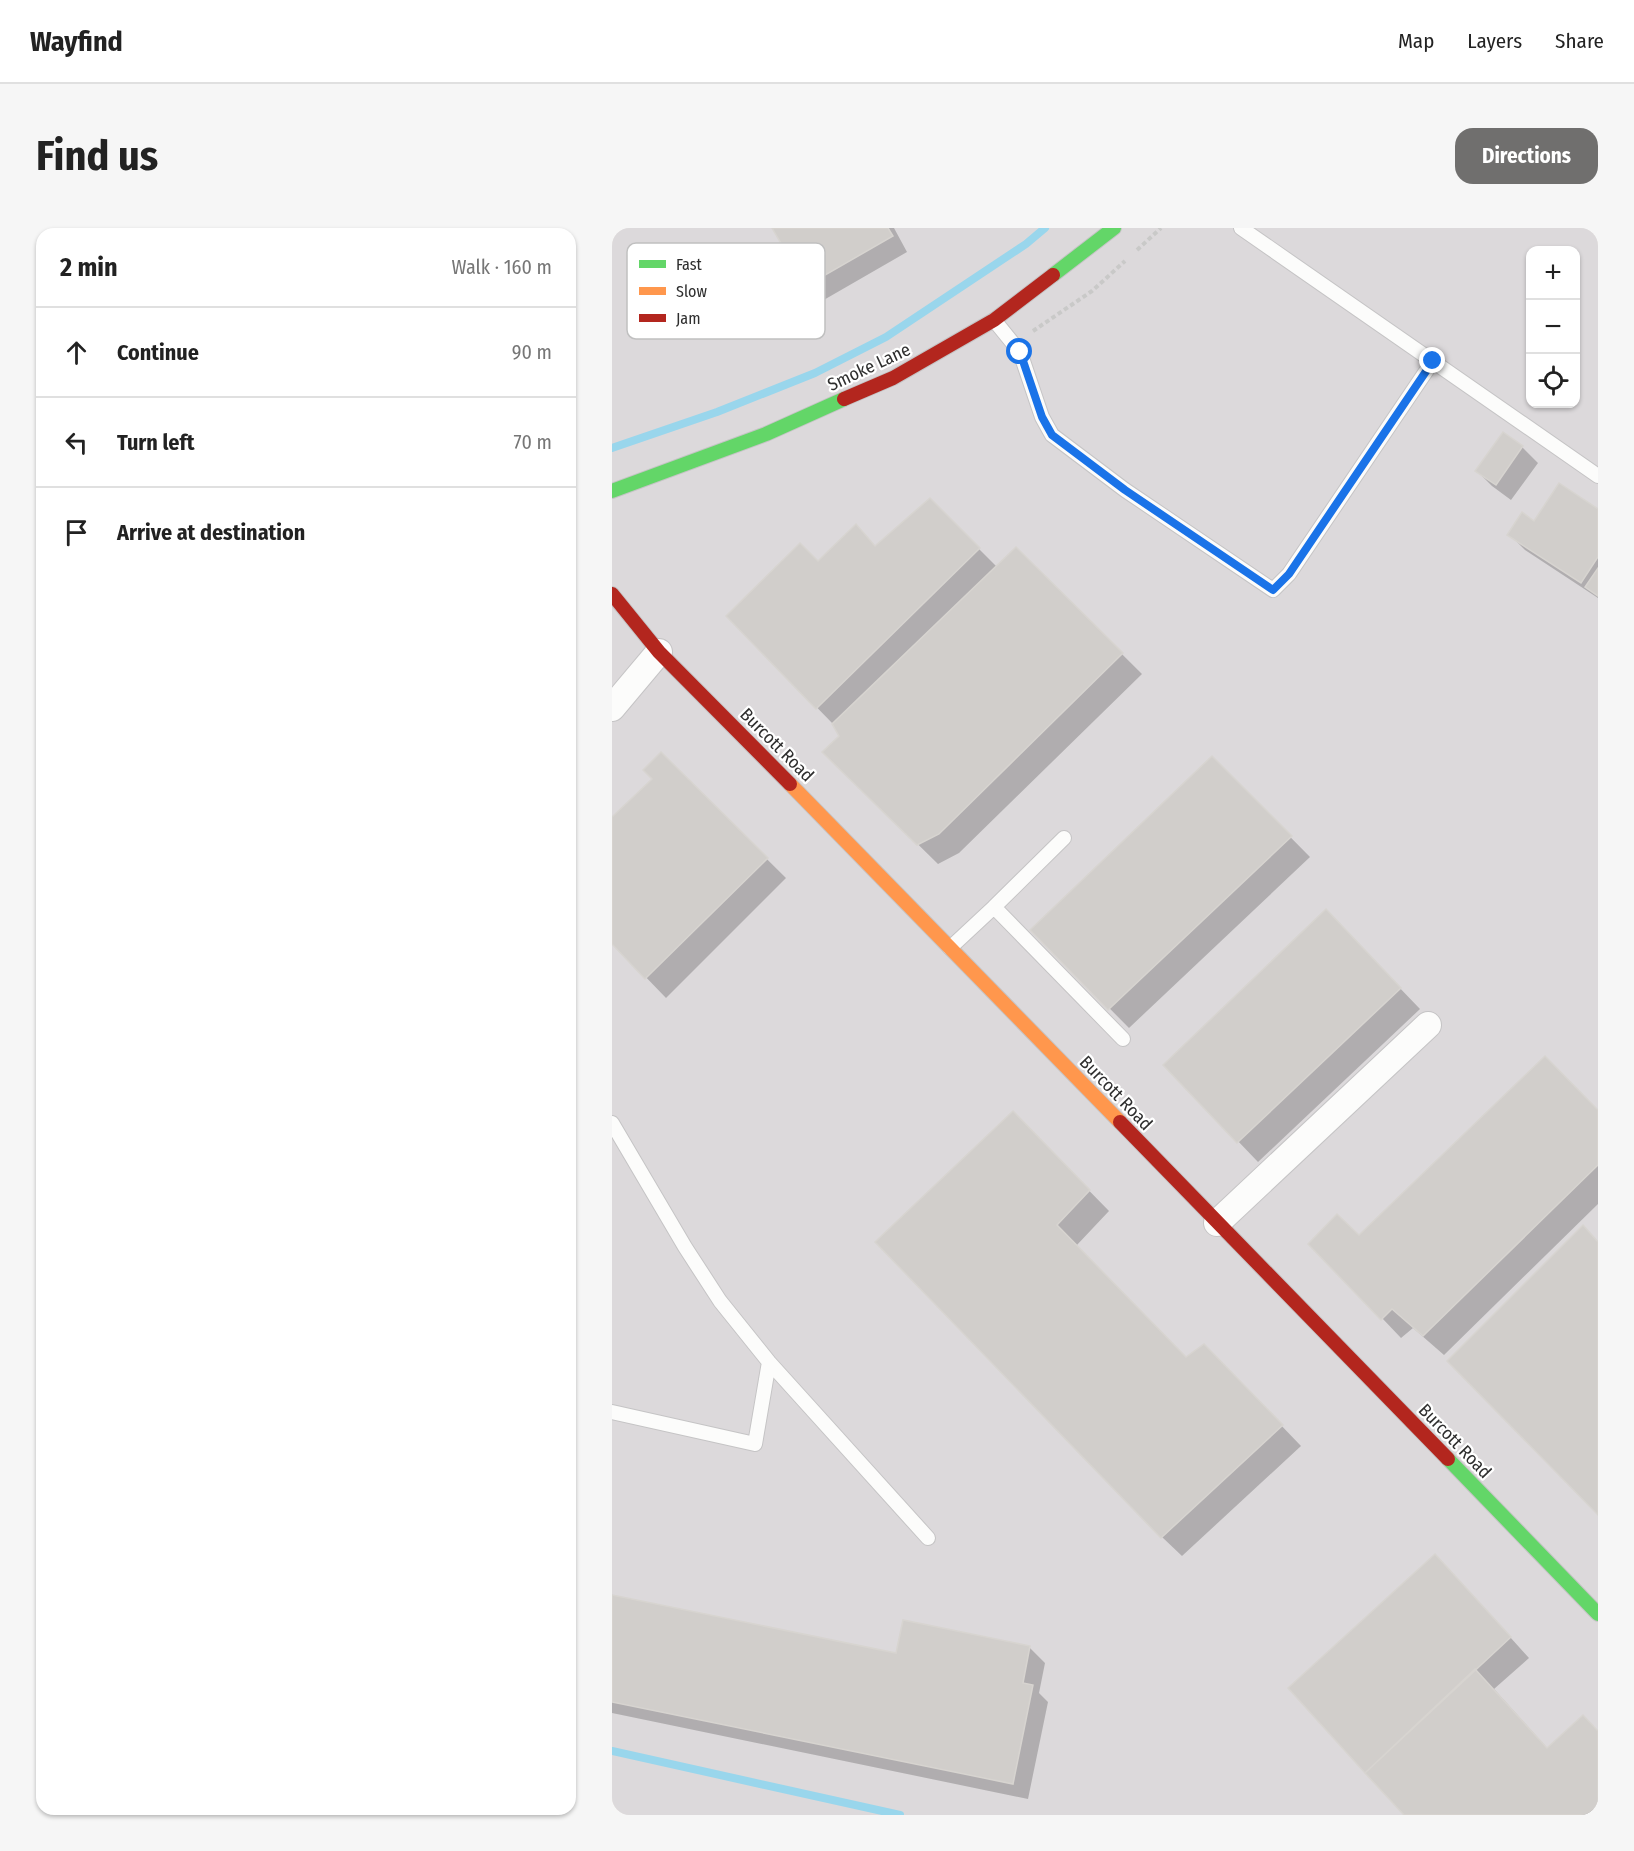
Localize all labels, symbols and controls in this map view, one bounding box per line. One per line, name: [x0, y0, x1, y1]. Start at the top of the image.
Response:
text: Wayfind: [30, 25, 123, 58]
text: Map: [1398, 28, 1434, 54]
text: Layers: [1467, 28, 1522, 54]
text: Share: [1555, 28, 1604, 54]
button: Directions: [1455, 128, 1598, 184]
text: Find us: [36, 131, 158, 181]
legend: [627, 243, 825, 339]
map controls: [1526, 246, 1580, 408]
button: +: [1526, 246, 1580, 300]
text: 2 min: [60, 252, 118, 283]
text: Walk · 160 m: [452, 255, 552, 279]
text: Fast: [676, 255, 703, 274]
text: Slow: [676, 282, 707, 301]
button: −: [1526, 300, 1580, 354]
text: Jam: [676, 309, 701, 328]
icon: ahead: [60, 336, 93, 369]
street label: Smoke Lane: [824, 338, 914, 396]
route start: [1006, 338, 1032, 364]
text: Continue: [117, 339, 199, 366]
text: 90 m: [512, 340, 552, 364]
route end: [1419, 347, 1445, 373]
button: locate: [1526, 354, 1580, 408]
icon: left: [60, 426, 93, 459]
text: Turn left: [117, 429, 195, 456]
text: 70 m: [514, 430, 552, 454]
icon: arrive: [60, 516, 93, 549]
text: Arrive at destination: [117, 519, 305, 546]
street label: Burcott Road: [736, 704, 818, 786]
street label: Burcott Road: [1075, 1051, 1157, 1135]
street label: Burcott Road: [1414, 1399, 1496, 1483]

